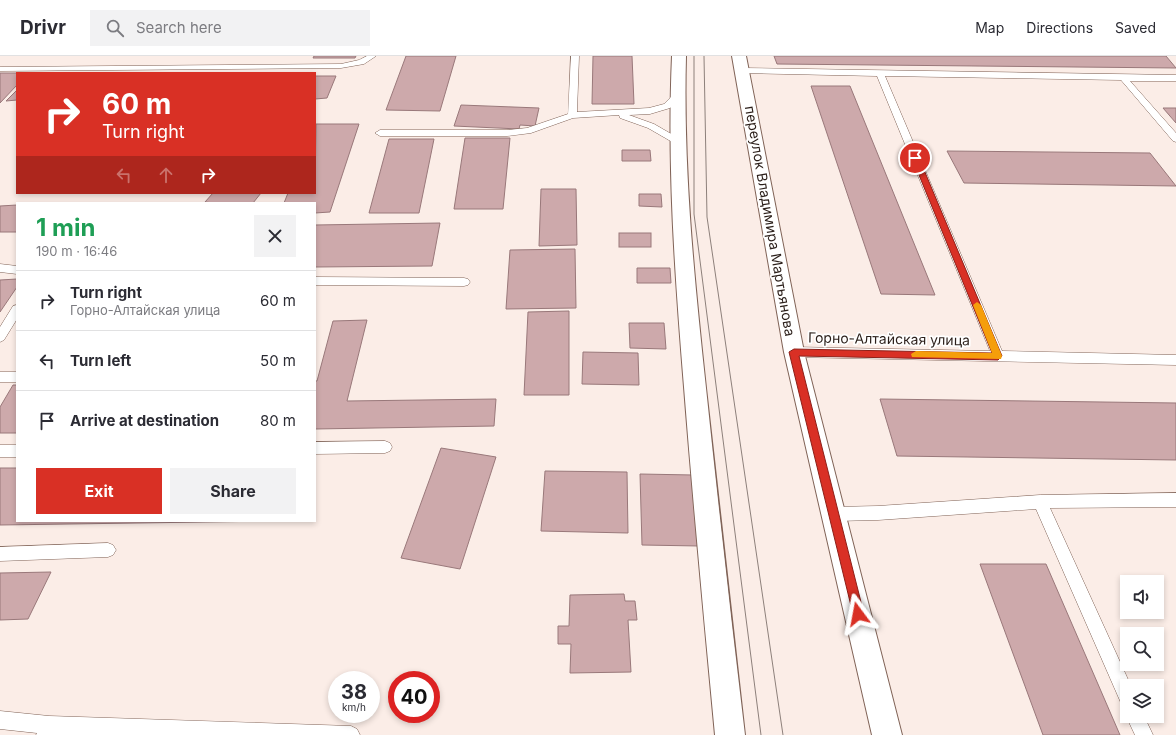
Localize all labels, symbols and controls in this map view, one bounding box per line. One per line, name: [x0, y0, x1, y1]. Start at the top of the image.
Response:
search box: [90, 10, 370, 46]
text: Drivr: [20, 16, 66, 39]
icon: search: [104, 17, 126, 39]
text: Search here: [136, 18, 222, 37]
text: Map: [975, 19, 1004, 36]
text: Directions: [1026, 19, 1093, 36]
text: Saved: [1115, 19, 1156, 36]
text: 60 m: [102, 87, 171, 121]
icon: right: [36, 88, 88, 140]
street label: переулок Владимира Мартьянова: [742, 104, 799, 337]
text: Turn right: [102, 121, 185, 142]
pin: [898, 141, 932, 175]
icon: arrive: [904, 147, 926, 169]
icon: left: [113, 164, 135, 186]
icon: ahead: [155, 164, 177, 186]
icon: right: [197, 164, 219, 186]
text: 1 min: [36, 213, 95, 242]
button: close: [254, 215, 296, 257]
text: 190 m · 16:46: [36, 243, 117, 259]
text: Turn right: [70, 283, 142, 302]
icon: right: [36, 290, 58, 312]
text: 60 m: [260, 291, 296, 310]
text: Горно-Алтайская улица: [70, 302, 220, 318]
street label: Горно-Алтайская улица: [808, 329, 970, 348]
icon: left: [36, 350, 58, 372]
text: Turn left: [70, 351, 131, 370]
text: 50 m: [260, 351, 296, 370]
icon: arrive: [36, 410, 58, 432]
text: Arrive at destination: [70, 411, 219, 430]
text: 80 m: [260, 411, 296, 430]
button: Exit: [36, 468, 162, 514]
button: Share: [170, 468, 296, 514]
map controls: [1120, 575, 1164, 723]
button: sound: [1120, 575, 1164, 619]
position arrow: [837, 593, 879, 635]
button: search: [1120, 627, 1164, 671]
speed limit sign: 40: [388, 671, 440, 723]
button: layers: [1120, 679, 1164, 723]
text: 38: [341, 680, 367, 704]
text: km/h: [342, 701, 366, 713]

